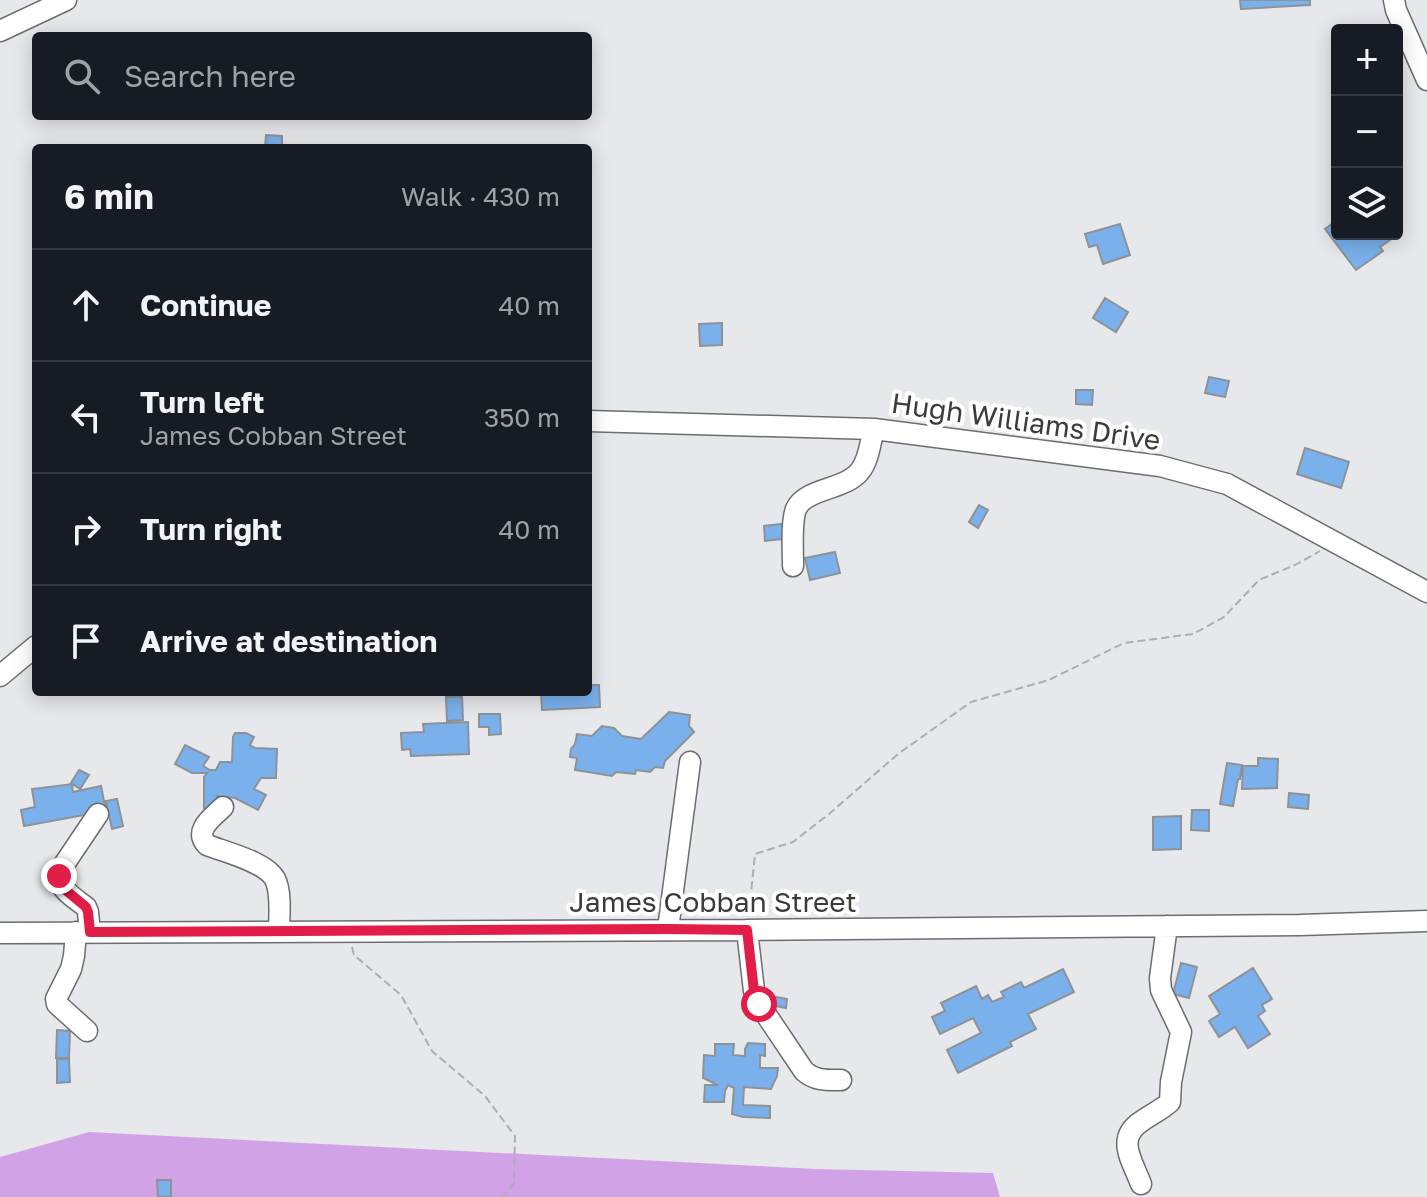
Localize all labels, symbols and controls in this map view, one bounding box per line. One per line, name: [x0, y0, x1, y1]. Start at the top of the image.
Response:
map controls: [1331, 24, 1403, 240]
button: +: [1331, 24, 1403, 96]
search box: [32, 32, 592, 120]
icon: search: [60, 54, 104, 98]
text: Search here: [124, 58, 296, 94]
button: −: [1331, 96, 1403, 168]
button: layers: [1331, 168, 1403, 240]
text: 6 min: [64, 176, 154, 216]
text: Walk · 430 m: [401, 181, 560, 212]
icon: ahead: [64, 283, 108, 327]
text: Continue: [140, 287, 271, 323]
text: 40 m: [499, 290, 560, 321]
text: Turn left: [140, 384, 265, 420]
street label: Hugh Williams Drive: [889, 386, 1163, 456]
icon: left: [64, 395, 108, 439]
text: 350 m: [484, 402, 560, 433]
text: James Cobban Street: [140, 420, 407, 451]
icon: right: [64, 507, 108, 551]
text: Turn right: [140, 511, 282, 547]
text: 40 m: [499, 514, 560, 545]
icon: arrive: [64, 619, 108, 663]
text: Arrive at destination: [140, 623, 437, 659]
route end: [41, 858, 77, 894]
street label: James Cobban Street: [569, 885, 857, 918]
route start: [741, 986, 777, 1022]

